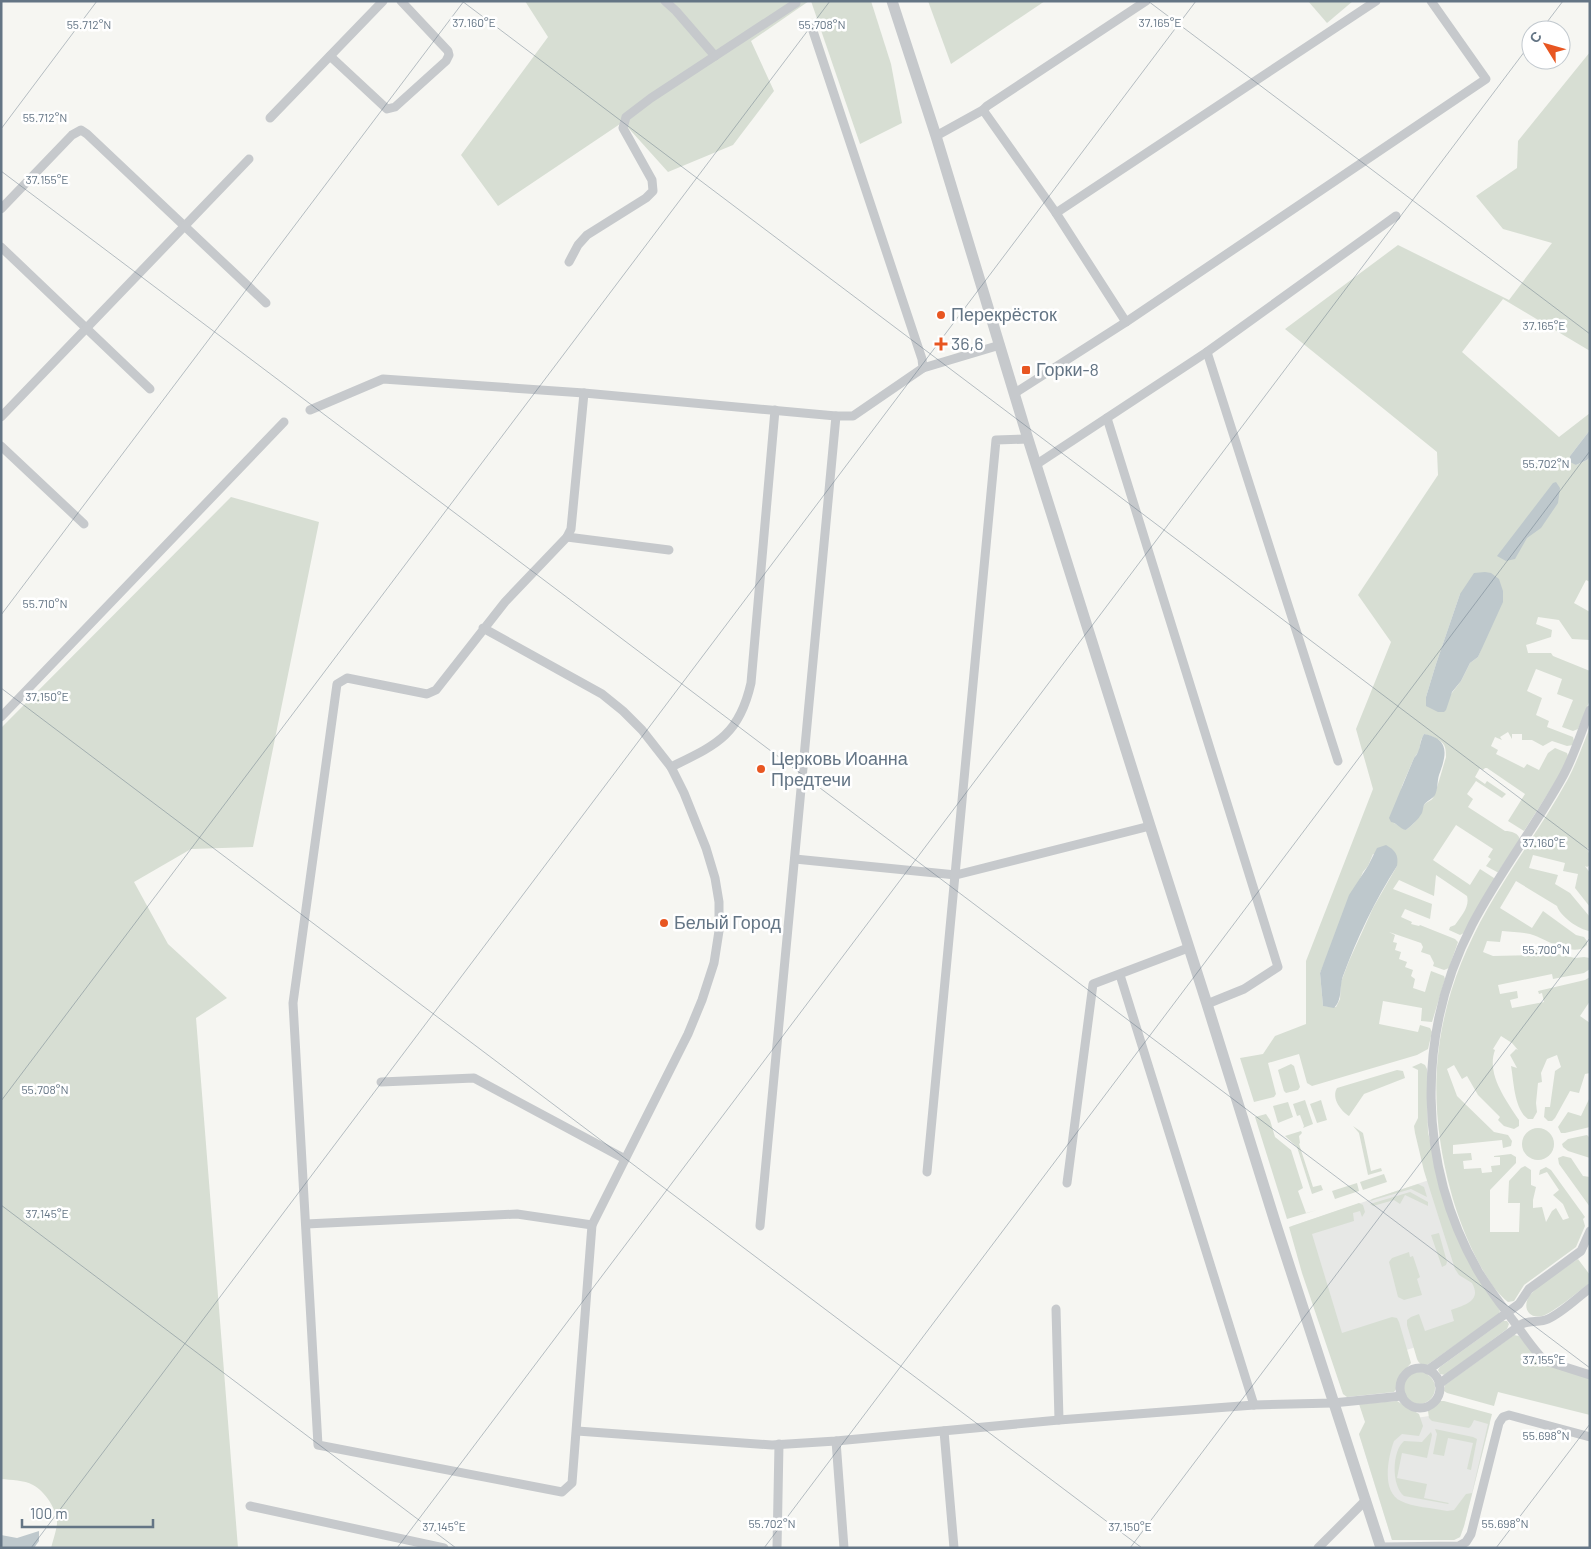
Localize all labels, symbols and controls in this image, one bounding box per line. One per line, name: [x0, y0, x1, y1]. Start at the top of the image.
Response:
text: 37.160°E: [452, 15, 496, 29]
text: 37.165°E: [1138, 15, 1182, 29]
text: 55.712°N: [67, 17, 111, 31]
text: 55.708°N: [798, 17, 846, 31]
north arrow: [1521, 20, 1571, 70]
text: С: [1525, 28, 1545, 46]
text: 55.712°N: [23, 110, 67, 124]
text: 37.155°E: [25, 172, 69, 186]
place label: Перекрёсток: [951, 303, 1057, 325]
marker: Перекрёсток: [935, 309, 947, 321]
text: 37.165°E: [1522, 318, 1566, 332]
place label: 36,6: [951, 332, 984, 354]
marker: 36,6: [935, 338, 947, 350]
place label: Горки-8: [1036, 358, 1099, 380]
marker: Горки-8: [1020, 364, 1032, 376]
text: 55.702°N: [1522, 456, 1570, 470]
text: 55.710°N: [22, 596, 68, 610]
text: 37.150°E: [25, 689, 69, 703]
place label: Церковь Иоанна Предтечи: [771, 747, 909, 790]
marker: Церковь Иоанна Предтечи: [755, 763, 767, 775]
text: 37.160°E: [1522, 835, 1566, 849]
place label: Белый Город: [674, 911, 782, 933]
marker: Белый Город: [658, 917, 670, 929]
text: 55.700°N: [1522, 942, 1570, 956]
text: 55.708°N: [21, 1082, 69, 1096]
text: 37.145°E: [25, 1206, 69, 1220]
text: 37.155°E: [1522, 1352, 1566, 1366]
text: 55.698°N: [1522, 1428, 1570, 1442]
scale bar: [22, 1496, 154, 1528]
text: 100 m: [30, 1504, 68, 1522]
text: 55.702°N: [748, 1516, 796, 1530]
text: 55.698°N: [1481, 1516, 1529, 1530]
text: 37.145°E: [422, 1519, 466, 1533]
text: 37.150°E: [1108, 1519, 1152, 1533]

